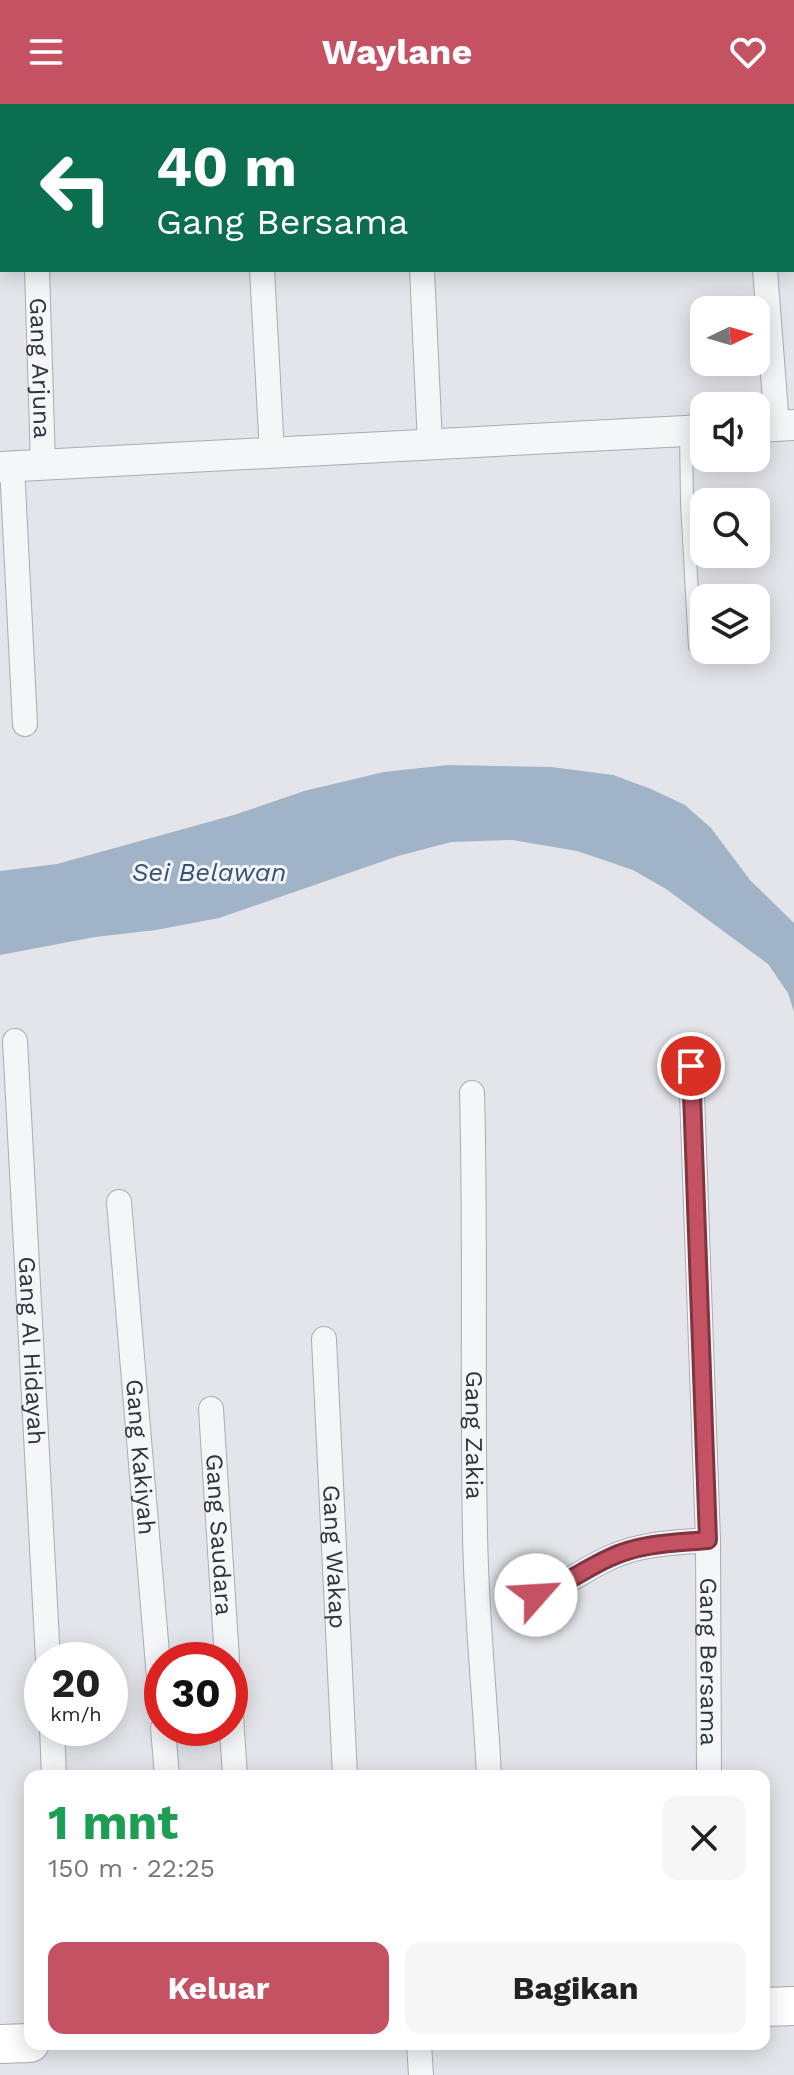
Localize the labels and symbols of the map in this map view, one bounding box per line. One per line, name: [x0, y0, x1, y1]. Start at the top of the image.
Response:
north arrow: [690, 296, 770, 376]
street label: Gang Arjuna: [24, 297, 56, 439]
water label: Sei Belawan: [132, 857, 286, 887]
pin: [657, 1032, 725, 1100]
street label: Gang Al Hidayah: [12, 1255, 51, 1446]
street label: Gang Zakia: [460, 1370, 488, 1500]
street label: Gang Kakiyah: [120, 1378, 161, 1536]
street label: Gang Saudara: [200, 1453, 238, 1617]
street label: Gang Wakap: [317, 1484, 352, 1629]
position arrow: [494, 1553, 578, 1637]
street label: Gang Bersama: [694, 1577, 723, 1746]
speed limit sign: 30: [144, 1642, 248, 1746]

